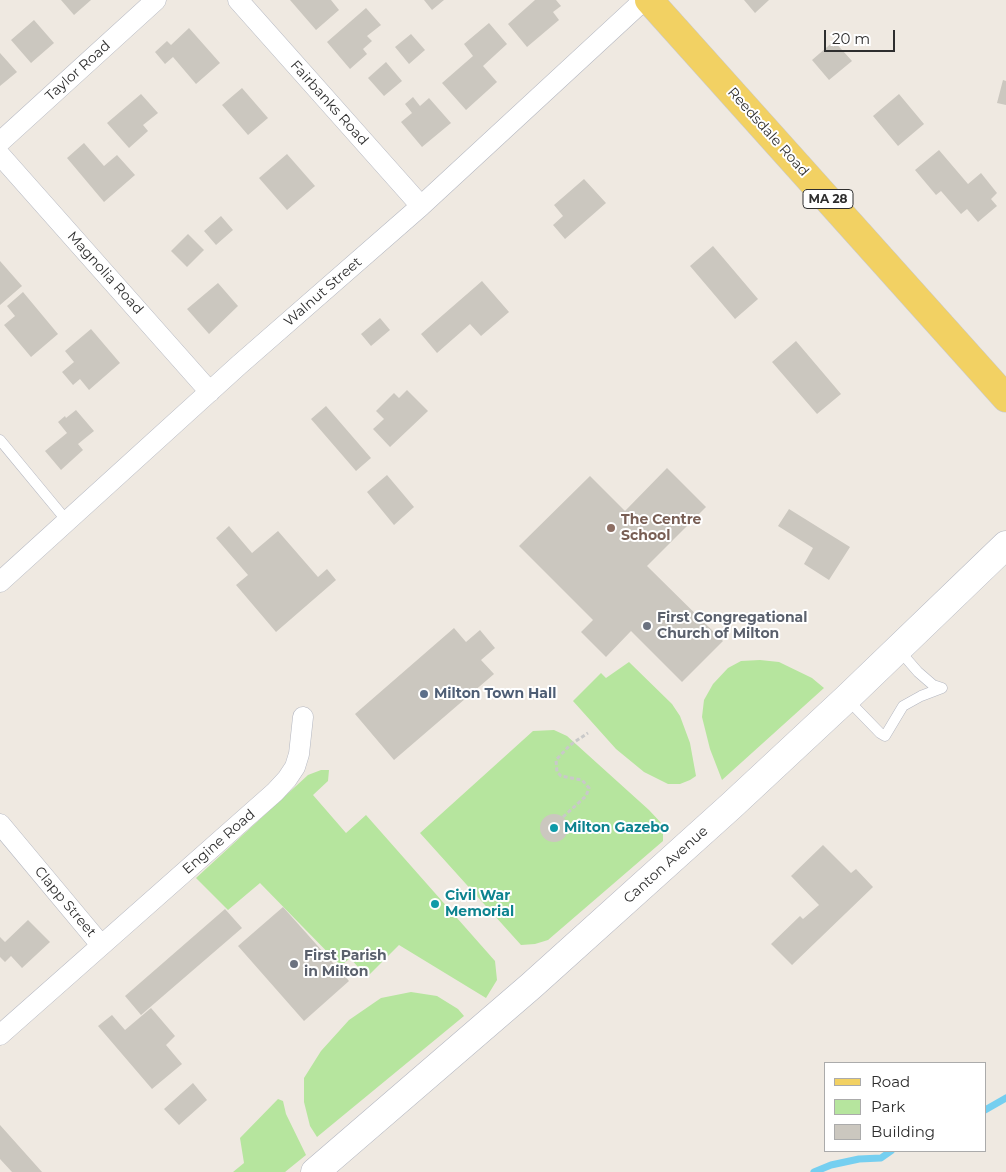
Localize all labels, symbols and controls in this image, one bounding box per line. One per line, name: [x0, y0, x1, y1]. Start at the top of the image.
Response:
scale bar: [826, 20, 897, 52]
text: 20 m: [832, 29, 870, 48]
street label: Taylor Road: [42, 37, 114, 105]
street label: Fairbanks Road: [286, 57, 372, 149]
street label: Reedsdale Road: [724, 84, 812, 180]
road number: MA 28: [803, 190, 853, 208]
street label: Magnolia Road: [63, 228, 147, 318]
street label: Walnut Street: [281, 254, 365, 330]
place label: The Centre School: [621, 512, 701, 544]
marker: The Centre School: [605, 522, 617, 534]
place label: First Congregational Church of Milton: [657, 610, 807, 642]
marker: First Congregational Church of Milton: [641, 620, 653, 632]
place label: Milton Town Hall: [434, 686, 556, 702]
marker: Milton Town Hall: [418, 688, 430, 700]
street label: Engine Road: [179, 806, 259, 878]
place label: Milton Gazebo: [564, 820, 669, 836]
marker: Milton Gazebo: [548, 822, 560, 834]
street label: Canton Avenue: [620, 823, 712, 907]
street label: Clapp Street: [31, 863, 99, 941]
place label: Civil War Memorial: [445, 888, 514, 920]
marker: Civil War Memorial: [429, 898, 441, 910]
place label: First Parish in Milton: [304, 948, 387, 980]
marker: First Parish in Milton: [288, 958, 300, 970]
legend: [824, 1062, 986, 1152]
text: Road: [871, 1072, 910, 1091]
text: Park: [871, 1097, 905, 1116]
text: Building: [871, 1122, 935, 1141]

